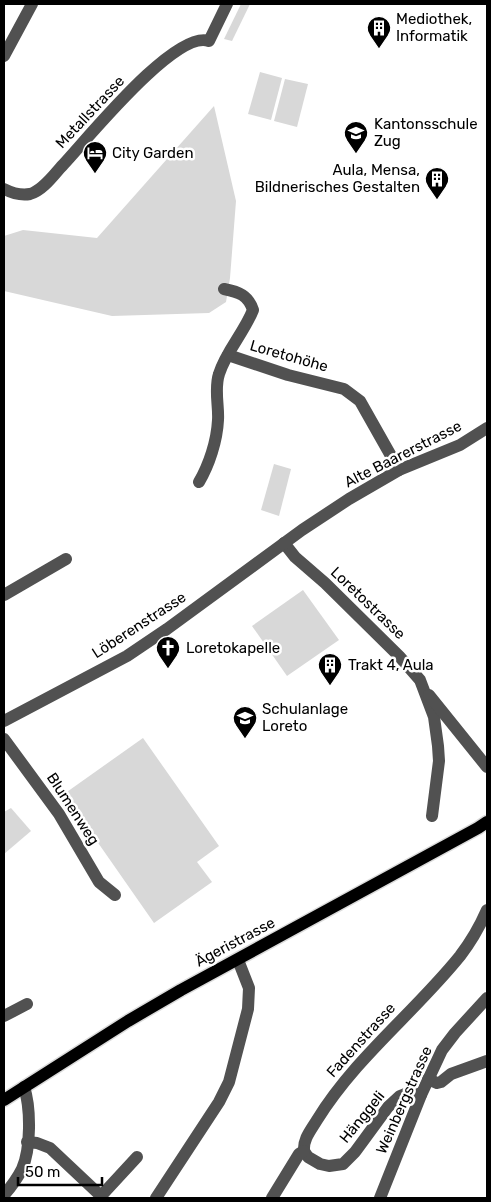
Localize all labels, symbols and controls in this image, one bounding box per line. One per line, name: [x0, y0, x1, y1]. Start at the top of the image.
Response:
place label: Mediothek, Informatik: [396, 10, 472, 45]
building icon: Mediothek, Informatik: [366, 15, 392, 49]
street label: Metallstrasse: [52, 72, 128, 152]
place label: Kantonsschule Zug: [374, 115, 478, 150]
school or university icon: Kantonsschule Zug: [343, 120, 369, 154]
hotel icon: City Garden: [82, 140, 108, 174]
place label: City Garden: [112, 144, 194, 162]
place label: Aula, Mensa, Bildnerisches Gestalten: [255, 161, 420, 196]
building icon: Aula, Mensa, Bildnerisches Gestalten: [424, 166, 450, 200]
street label: Loretohöhe: [248, 336, 330, 376]
street label: Alte Baarerstrasse: [341, 417, 465, 491]
street label: Loretostrasse: [327, 563, 409, 643]
street label: Löberenstrasse: [89, 588, 189, 662]
church icon: Loretokapelle: [155, 635, 181, 669]
place label: Loretokapelle: [186, 639, 280, 657]
building icon: Trakt 4, Aula: [317, 652, 343, 686]
place label: Trakt 4, Aula: [348, 656, 434, 674]
place label: Schulanlage Loreto: [262, 700, 348, 735]
school or university icon: Schulanlage Loreto: [232, 705, 258, 739]
street label: Blumenweg: [43, 769, 103, 849]
street label: Ägeristrasse: [192, 913, 278, 971]
street label: Fadenstrasse: [323, 999, 399, 1081]
street label: Weinbergstrasse: [372, 1043, 436, 1157]
street label: Hänggeli: [336, 1087, 388, 1147]
scale bar: [18, 1154, 101, 1186]
text: 50 m: [25, 1163, 60, 1181]

